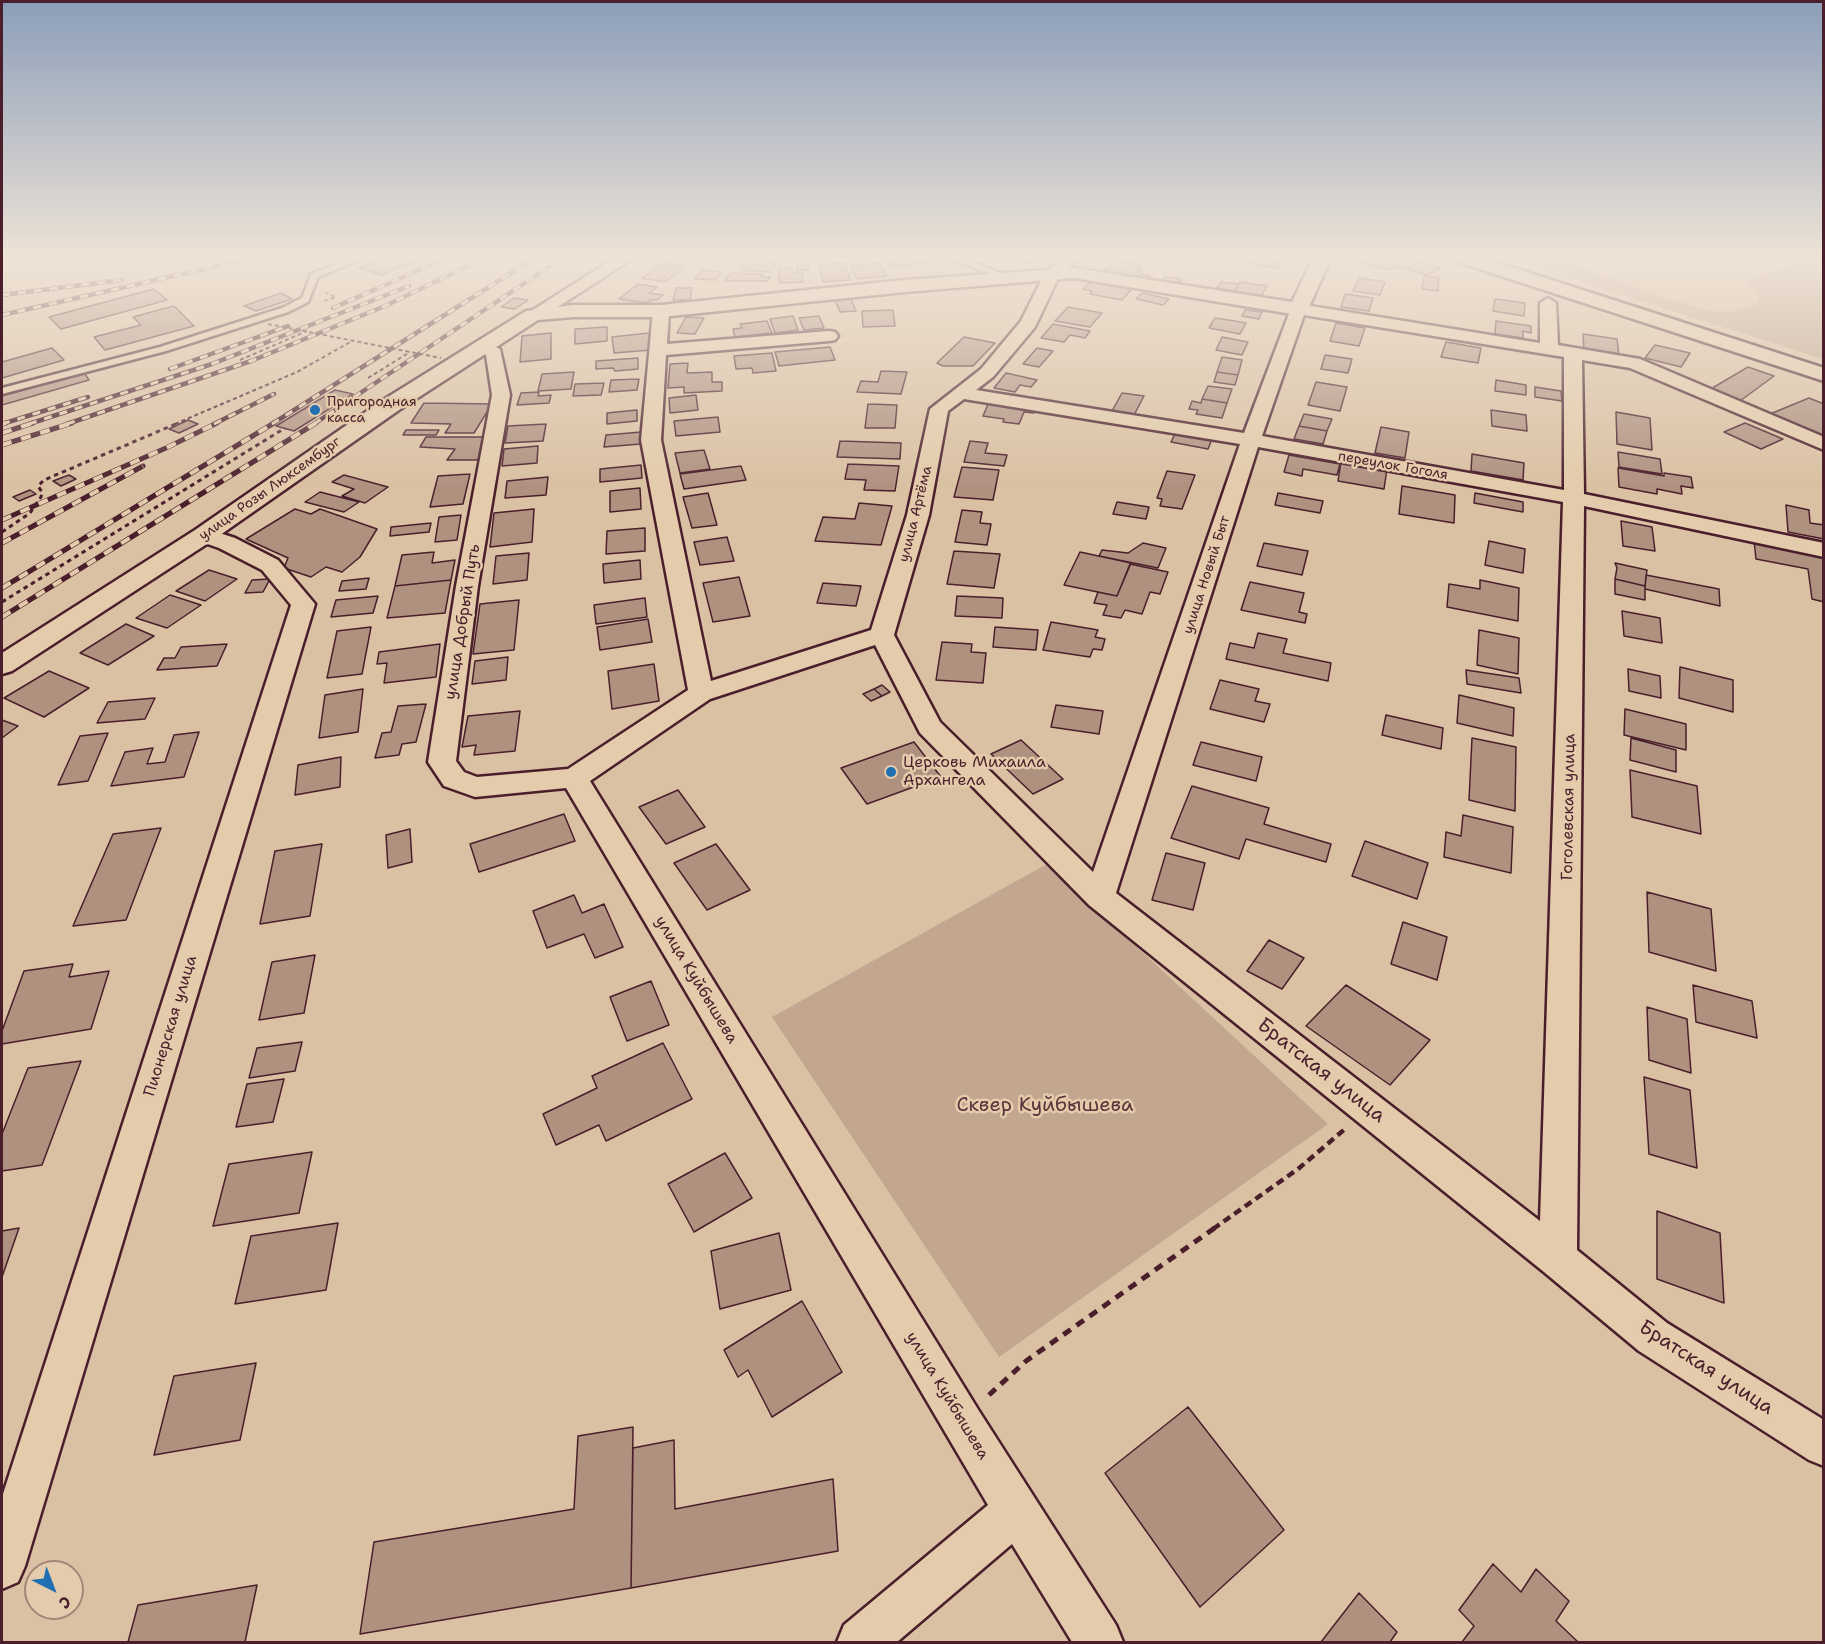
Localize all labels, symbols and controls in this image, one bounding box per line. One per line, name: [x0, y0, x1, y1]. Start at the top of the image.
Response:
place label: Пригородная касса: [327, 394, 417, 426]
marker: Пригородная касса: [308, 403, 322, 417]
street label: улица Розы Люксембург: [196, 434, 344, 544]
street label: переулок Гоголя: [1337, 448, 1449, 484]
street label: улица Артёма: [896, 464, 936, 564]
street label: улица Новый Быт: [1180, 514, 1234, 636]
street label: улица Добрый Путь: [441, 543, 485, 701]
street label: Гоголевская улица: [1558, 733, 1580, 881]
place label: Церковь Михаила Архангела: [903, 753, 1046, 791]
marker: Церковь Михаила Архангела: [884, 765, 898, 779]
street label: улица Куйбышева: [650, 913, 742, 1047]
street label: Пионерская улица: [140, 953, 202, 1099]
street label: Братская улица: [1252, 1014, 1390, 1128]
park label: Сквер Куйбышева: [957, 1094, 1133, 1118]
street label: Братская улица: [1634, 1315, 1778, 1421]
street label: улица Куйбышева: [901, 1329, 993, 1463]
north arrow: [24, 1560, 84, 1620]
text: С: [54, 1591, 76, 1613]

